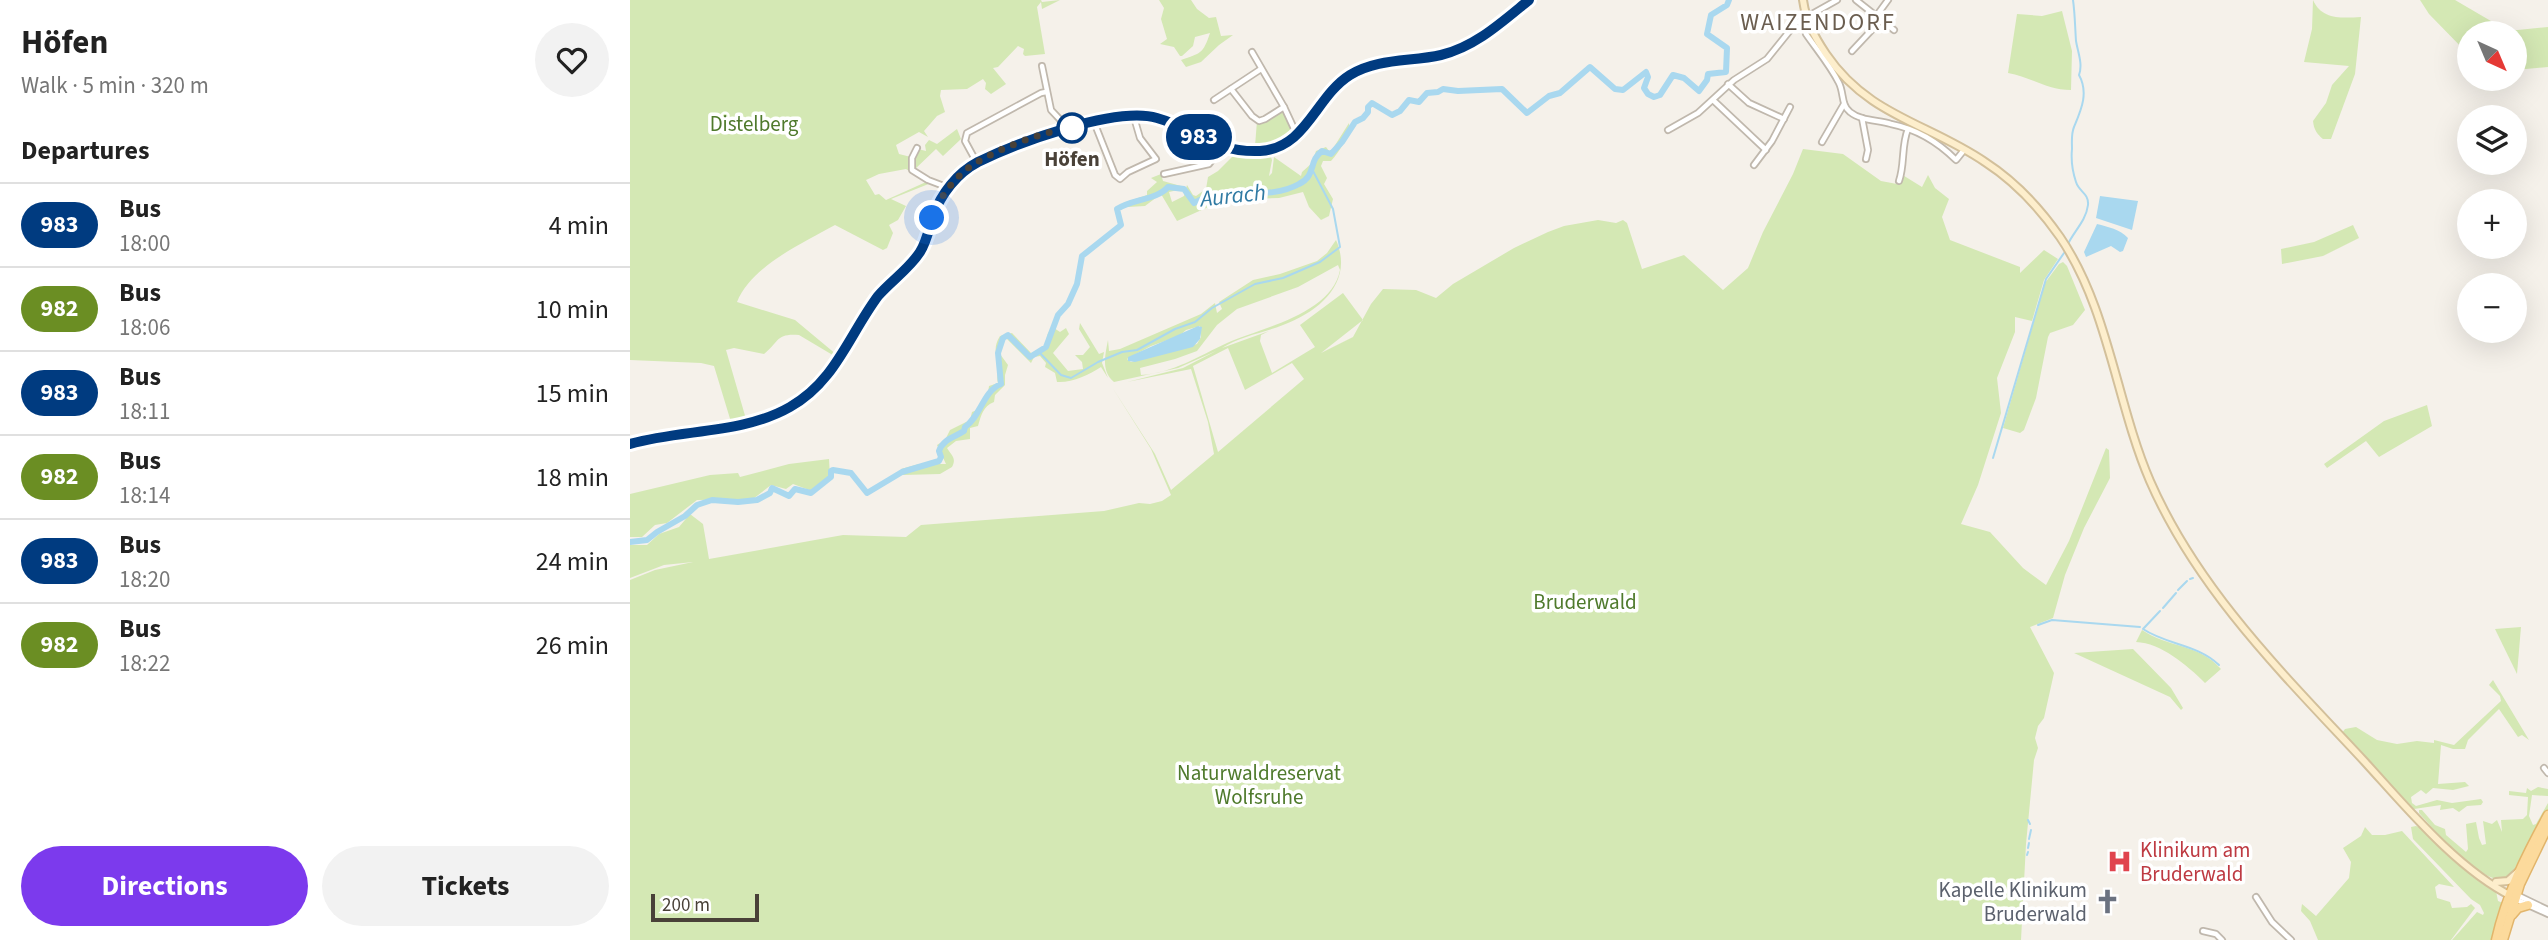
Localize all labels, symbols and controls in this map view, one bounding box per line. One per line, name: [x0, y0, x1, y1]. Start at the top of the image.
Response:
district label: WAIZENDORF: [1740, 5, 1896, 40]
text: Höfen: [21, 19, 108, 66]
north arrow: [2457, 21, 2527, 91]
map controls: [2457, 21, 2527, 343]
button: heart: [535, 23, 609, 97]
text: Walk · 5 min · 320 m: [21, 69, 209, 102]
button: layers: [2457, 105, 2527, 175]
park label: Distelberg: [710, 109, 799, 139]
marker: Höfen: [1057, 113, 1087, 143]
line badge: 983: [1159, 114, 1239, 160]
text: 983: [1180, 119, 1218, 154]
text: Departures: [21, 132, 149, 169]
place label: Höfen: [1044, 144, 1100, 174]
water label: Aurach: [1197, 176, 1267, 216]
button: +: [2457, 189, 2527, 259]
text: Bus: [119, 190, 161, 227]
your location: [914, 200, 949, 235]
text: 983: [40, 207, 79, 242]
text: 4 min: [549, 207, 609, 244]
text: 18:00: [119, 227, 170, 260]
button: −: [2457, 273, 2527, 343]
text: Bus: [119, 274, 161, 311]
text: 982: [40, 291, 79, 326]
text: 10 min: [536, 291, 609, 328]
text: 18:06: [119, 311, 170, 344]
text: Bus: [119, 358, 161, 395]
text: 983: [40, 375, 79, 410]
text: 15 min: [536, 375, 609, 412]
text: 18:11: [119, 395, 170, 428]
text: Bus: [119, 442, 161, 479]
text: 982: [40, 459, 79, 494]
text: 18 min: [536, 459, 609, 496]
text: 18:14: [119, 479, 170, 512]
text: Bus: [119, 526, 161, 563]
text: 983: [40, 543, 79, 578]
text: 24 min: [536, 543, 609, 580]
text: 18:20: [119, 563, 170, 596]
park label: Bruderwald: [1533, 587, 1637, 617]
text: Bus: [119, 610, 161, 647]
text: 982: [40, 627, 79, 662]
text: 26 min: [536, 627, 609, 664]
text: 18:22: [119, 647, 170, 680]
park label: Naturwaldreservat Wolfsruhe: [1177, 758, 1341, 812]
place label: Klinikum am Bruderwald: [2140, 835, 2250, 889]
button: Directions: [21, 846, 308, 926]
button: Tickets: [322, 846, 609, 926]
hospital icon: Klinikum am Bruderwald: [2106, 848, 2134, 876]
place label: Kapelle Klinikum Bruderwald: [1939, 875, 2087, 929]
church icon: Kapelle Klinikum Bruderwald: [2093, 888, 2121, 916]
scale bar: [651, 891, 760, 923]
text: 200 m: [662, 892, 710, 919]

